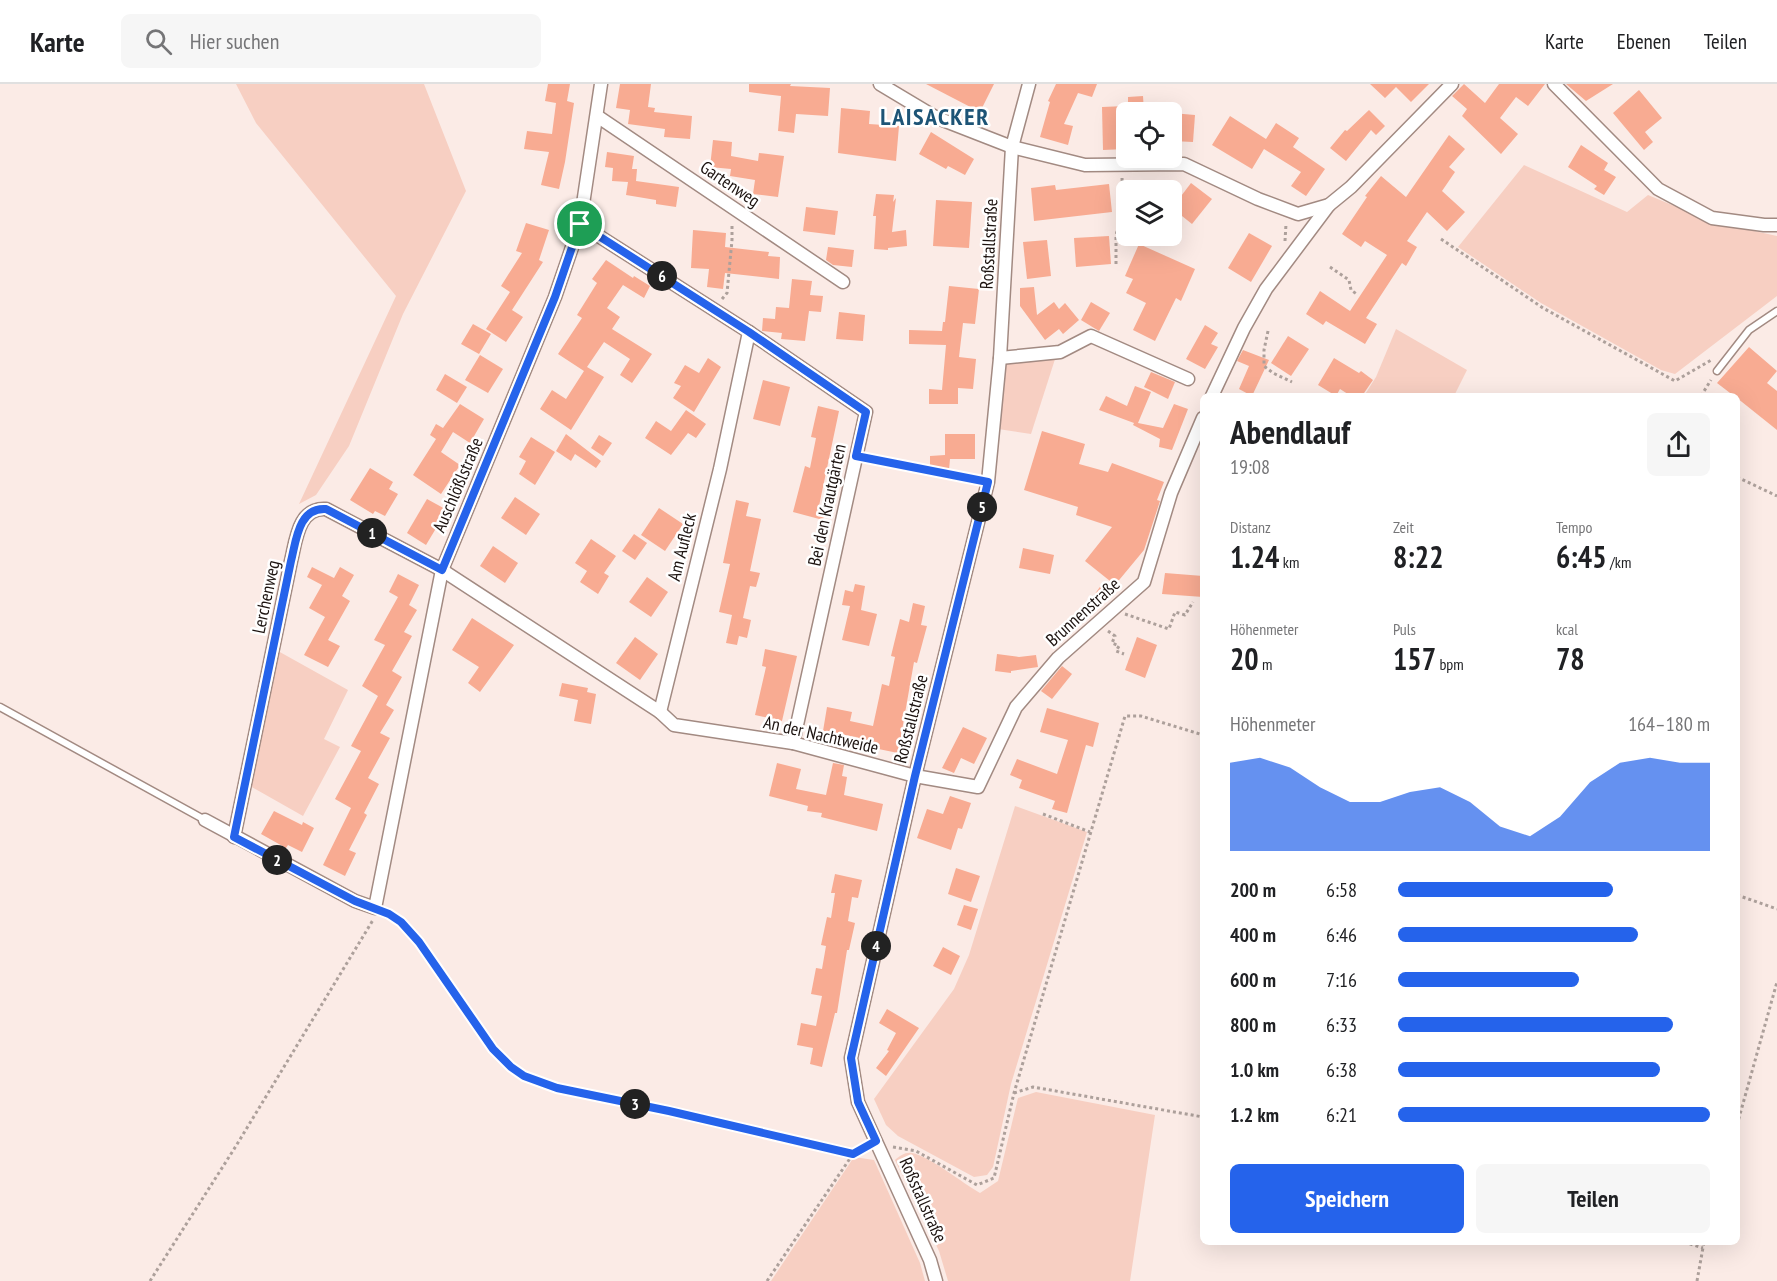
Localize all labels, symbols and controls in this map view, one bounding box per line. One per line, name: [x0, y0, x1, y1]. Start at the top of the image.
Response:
search box: [121, 14, 541, 68]
text: Karte: [30, 23, 85, 60]
icon: search: [142, 25, 175, 58]
text: Hier suchen: [190, 27, 279, 55]
text: Karte: [1545, 28, 1584, 55]
text: Ebenen: [1617, 28, 1671, 55]
text: Teilen: [1704, 28, 1747, 55]
district label: LAISACKER: [880, 101, 990, 132]
map controls: [1116, 102, 1182, 246]
button: locate: [1116, 102, 1182, 168]
street label: Gartenweg: [696, 155, 765, 212]
button: layers: [1116, 180, 1182, 246]
pin: [554, 198, 605, 249]
street label: Roßstallstraße: [975, 198, 1002, 290]
icon: arrive: [563, 207, 596, 240]
pin: 6: [647, 261, 677, 291]
text: 6: [658, 266, 666, 286]
text: Abendlauf: [1230, 410, 1350, 453]
button: share: [1647, 413, 1710, 476]
street label: Auschlößlstraße: [427, 434, 488, 536]
street label: Bei den Krautgärten: [802, 442, 851, 568]
text: 19:08: [1230, 454, 1270, 480]
pin: 5: [967, 492, 997, 522]
text: 5: [978, 497, 986, 517]
street label: Am Aufleck: [662, 511, 701, 583]
text: Distanz: [1230, 517, 1271, 537]
text: Zeit: [1393, 517, 1414, 537]
text: Tempo: [1556, 517, 1592, 537]
pin: 1: [357, 518, 387, 548]
text: 1: [368, 523, 376, 543]
text: 1.24: [1230, 537, 1279, 576]
text: 8:22: [1393, 537, 1444, 576]
text: 6:45: [1556, 537, 1607, 576]
text: km: [1279, 552, 1299, 572]
text: /km: [1607, 552, 1631, 572]
street label: Lerchenweg: [247, 558, 284, 636]
street label: Brunnenstraße: [1041, 572, 1124, 651]
text: Höhenmeter: [1230, 619, 1298, 639]
text: Puls: [1393, 619, 1416, 639]
text: kcal: [1556, 619, 1578, 639]
text: 20: [1230, 639, 1259, 678]
text: 157: [1393, 639, 1436, 678]
text: 78: [1556, 639, 1585, 678]
text: m: [1259, 654, 1273, 674]
text: bpm: [1436, 654, 1464, 674]
street label: Roßstallstraße: [888, 672, 933, 766]
street label: An der Nachtweide: [761, 710, 881, 759]
text: Höhenmeter: [1230, 711, 1316, 737]
text: 164–180 m: [1628, 711, 1710, 737]
pin: 2: [262, 845, 292, 875]
text: 2: [273, 850, 281, 870]
text: 200 m: [1230, 877, 1276, 903]
text: 6:58: [1326, 877, 1357, 903]
text: 400 m: [1230, 922, 1276, 948]
text: 6:46: [1326, 922, 1357, 948]
pin: 4: [861, 931, 891, 961]
text: 4: [872, 936, 880, 956]
text: 600 m: [1230, 967, 1276, 993]
text: 7:16: [1326, 967, 1357, 993]
text: 800 m: [1230, 1012, 1276, 1038]
text: 6:33: [1326, 1012, 1357, 1038]
text: 1.0 km: [1230, 1057, 1279, 1083]
text: 6:38: [1326, 1057, 1357, 1083]
pin: 3: [620, 1089, 650, 1119]
text: 3: [631, 1094, 639, 1114]
text: 1.2 km: [1230, 1102, 1279, 1128]
text: 6:21: [1326, 1102, 1357, 1128]
street label: Roßstallstraße: [895, 1154, 952, 1246]
button: Speichern: [1230, 1164, 1464, 1233]
button: Teilen: [1476, 1164, 1710, 1233]

